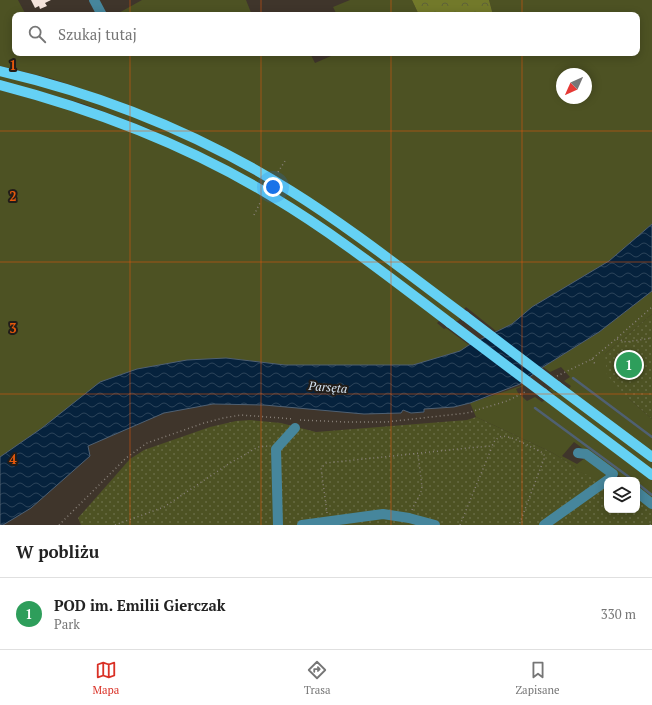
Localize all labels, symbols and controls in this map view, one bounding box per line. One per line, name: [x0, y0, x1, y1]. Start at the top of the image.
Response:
search box: [12, 12, 640, 56]
icon: search: [26, 23, 48, 45]
text: Szukaj tutaj: [58, 24, 137, 44]
text: 1: [9, 56, 17, 74]
north arrow: [556, 68, 592, 104]
your location: [263, 177, 283, 197]
text: 2: [9, 187, 17, 205]
text: 3: [9, 319, 17, 337]
pin: 1: [616, 350, 642, 380]
water label: Parsęta: [307, 378, 348, 396]
text: 4: [9, 450, 17, 468]
map controls: [604, 477, 640, 513]
button: layers: [604, 477, 640, 513]
text: W pobliżu: [16, 540, 99, 563]
text: POD im. Emilii Gierczak: [54, 595, 226, 615]
text: 1: [25, 605, 33, 623]
text: 330 m: [601, 605, 636, 623]
text: Park: [54, 615, 80, 633]
tab: Mapa: [92, 659, 119, 697]
tab: Trasa: [304, 659, 331, 697]
tab: Zapisane: [515, 659, 560, 697]

